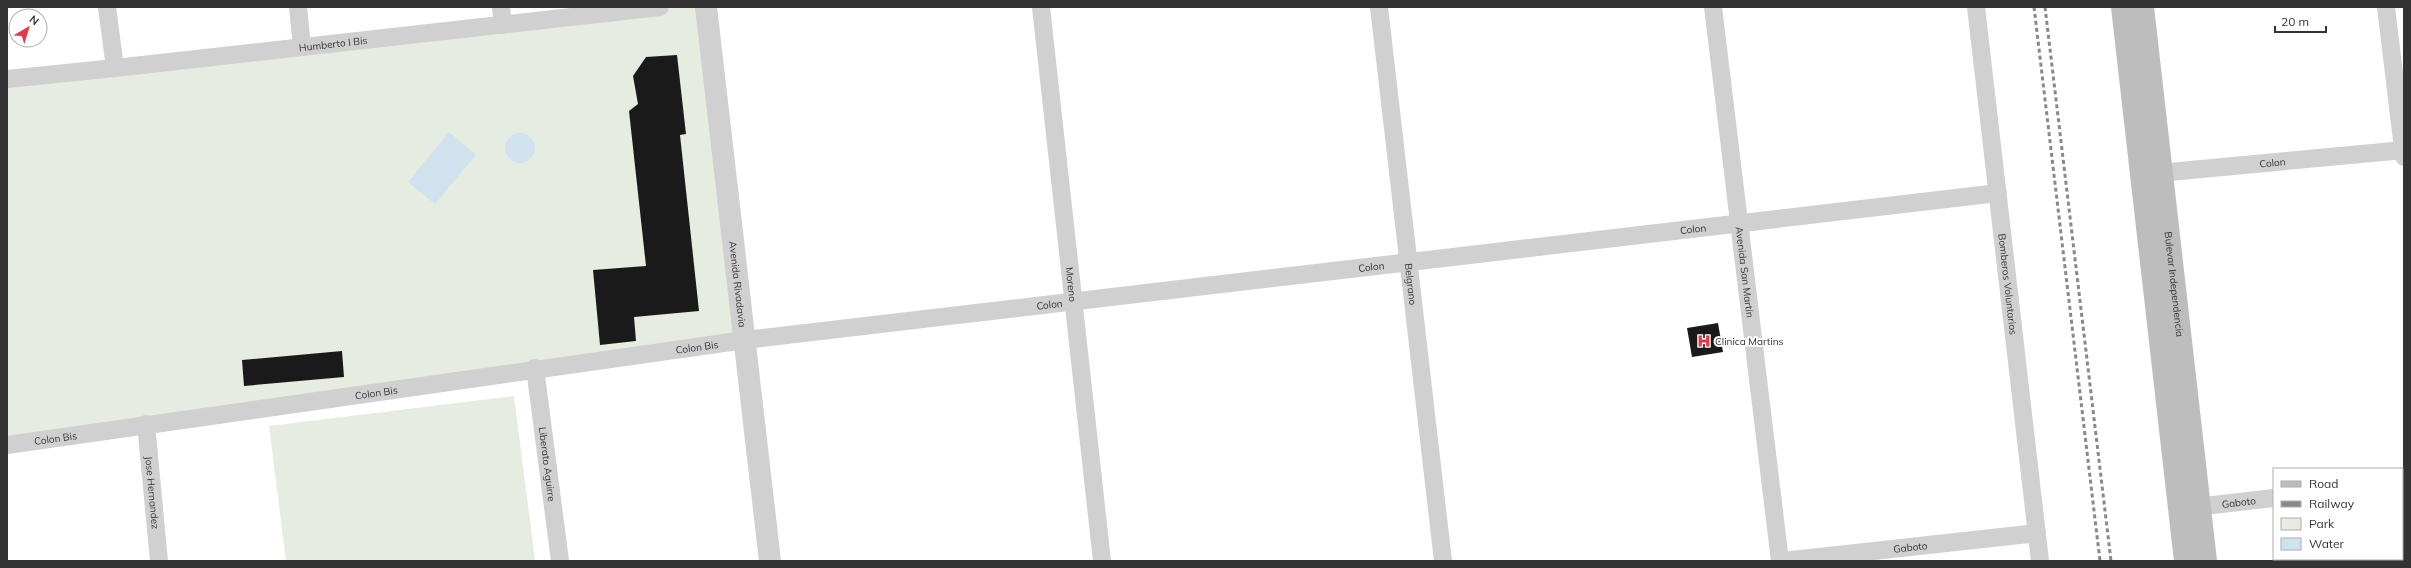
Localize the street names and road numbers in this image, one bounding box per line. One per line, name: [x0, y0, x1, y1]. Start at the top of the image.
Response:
street label: Humberto I Bis: [298, 34, 368, 54]
street label: Colon: [2259, 155, 2286, 171]
street label: Colon: [1679, 221, 1707, 237]
street label: Avenida San Martín: [1733, 226, 1757, 319]
street label: Bulevar Independencia: [2162, 231, 2186, 338]
street label: Bomberos Voluntarios: [1995, 233, 2020, 336]
street label: Avenida Rivadavia: [726, 240, 749, 328]
street label: Colon: [1358, 259, 1385, 275]
street label: Belgrano: [1402, 263, 1419, 306]
street label: Moreno: [1063, 266, 1079, 303]
street label: Colon: [1036, 297, 1063, 313]
street label: Colon Bis: [675, 338, 719, 357]
street label: Colon Bis: [354, 383, 399, 402]
street label: Liberato Aguirre: [536, 426, 558, 502]
street label: Colon Bis: [33, 429, 78, 448]
street label: Jose Hernandez: [142, 456, 162, 530]
street label: Gaboto: [2221, 494, 2257, 511]
street label: Gaboto: [1893, 539, 1928, 556]

